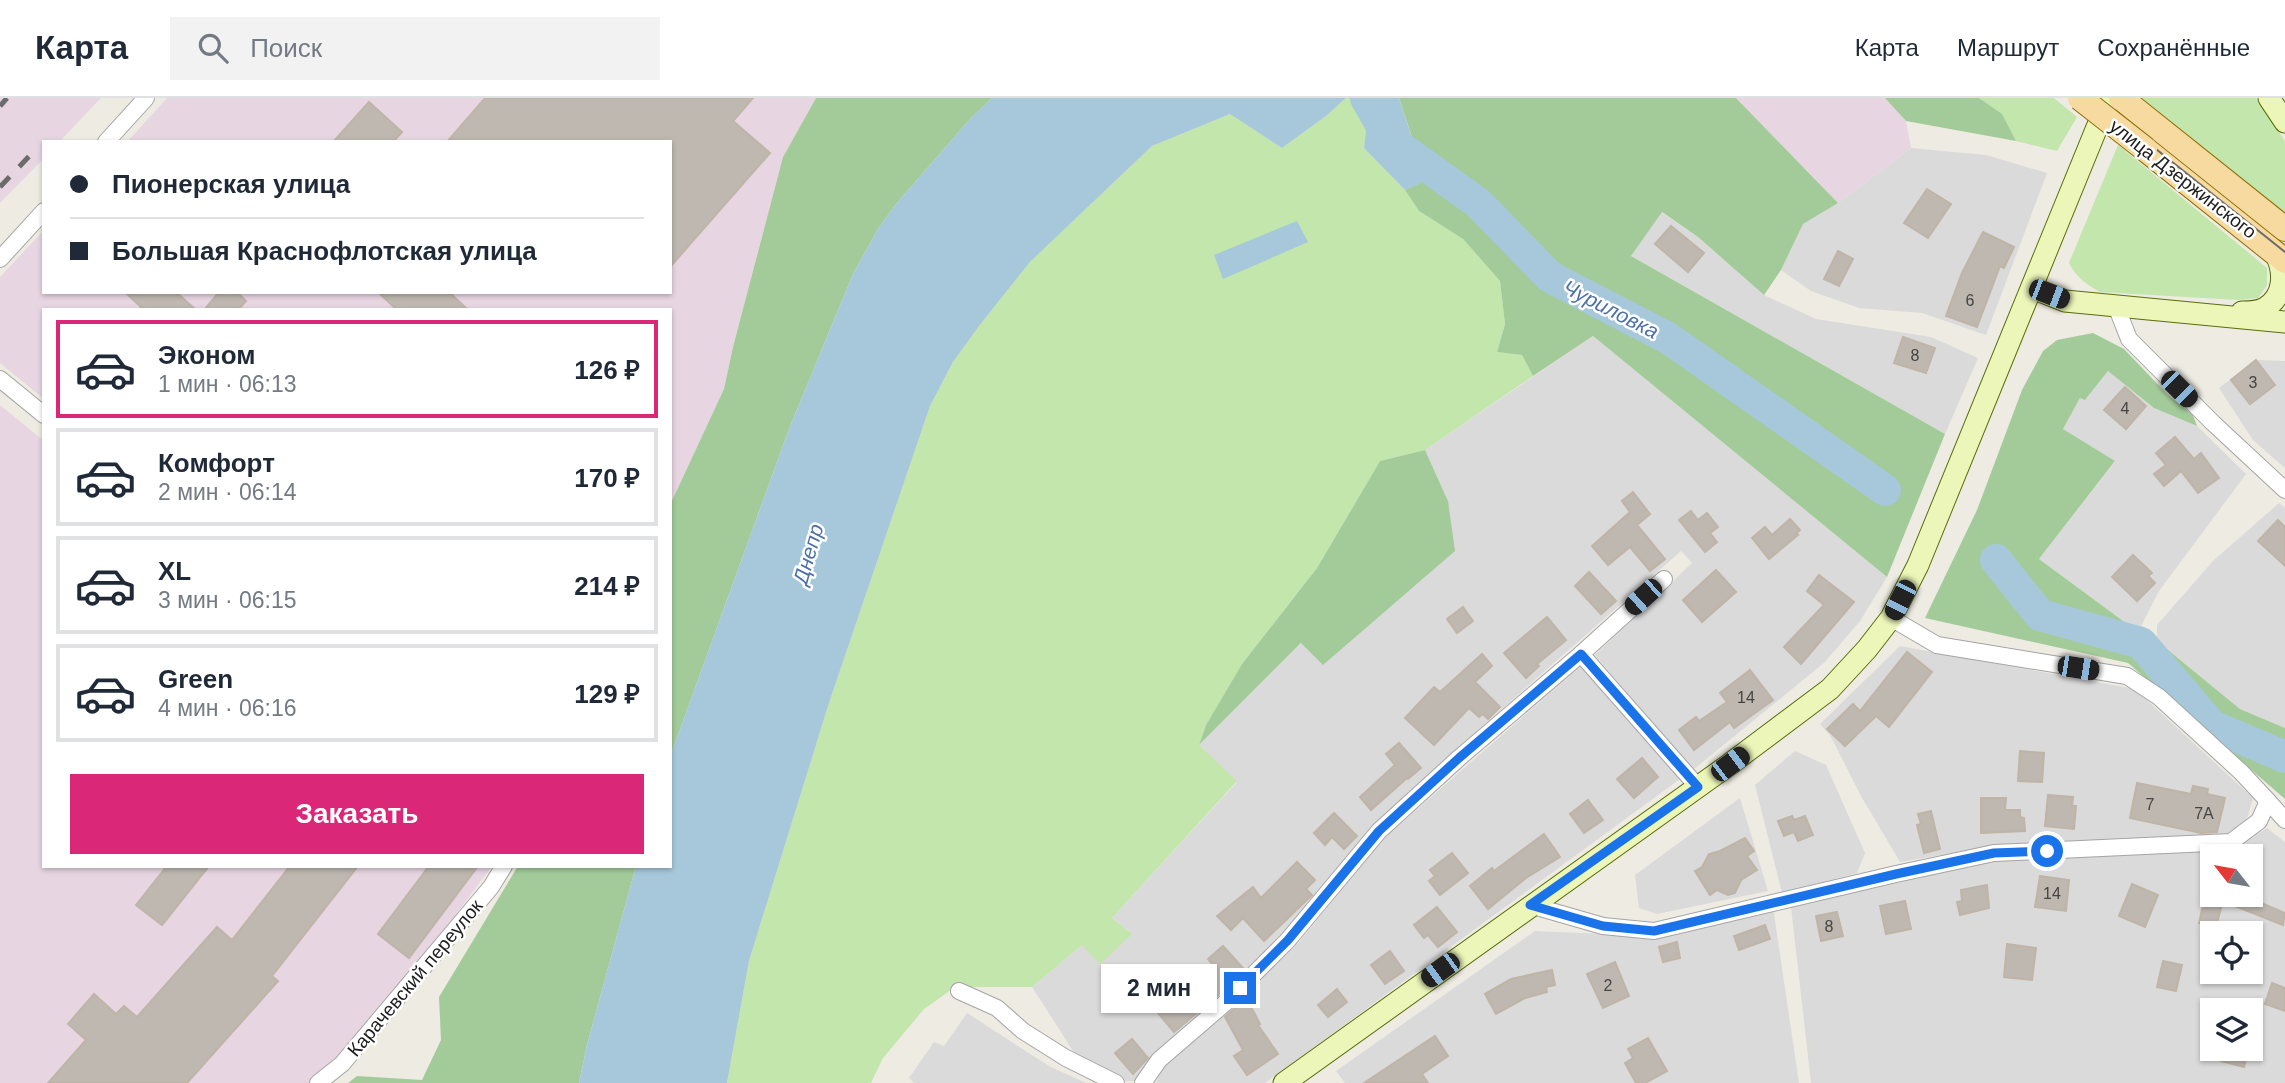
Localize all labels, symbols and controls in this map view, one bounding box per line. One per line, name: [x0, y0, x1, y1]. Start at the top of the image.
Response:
search box: [170, 17, 660, 80]
text: Карта: [35, 29, 128, 66]
icon: search: [194, 29, 232, 67]
text: Поиск: [250, 33, 322, 63]
text: Карта: [1855, 34, 1919, 61]
text: Маршрут: [1957, 34, 2059, 61]
text: Сохранённые: [2097, 34, 2250, 61]
street label: улица Дзержинского: [2106, 115, 2260, 243]
text: Пионерская улица: [112, 169, 350, 199]
text: Большая Краснофлотская улица: [112, 236, 537, 266]
water label: Чуриловка: [1559, 275, 1663, 343]
car: [2026, 277, 2073, 311]
house number: 6: [1966, 292, 1975, 309]
icon: car: [74, 338, 137, 401]
text: Эконом: [158, 340, 256, 370]
house number: 8: [1911, 347, 1920, 364]
text: 126 ₽: [574, 355, 640, 385]
car: [2157, 367, 2202, 411]
text: 1 мин · 06:13: [158, 371, 297, 397]
house number: 3: [2249, 374, 2258, 391]
house number: 4: [2121, 400, 2130, 417]
icon: car: [74, 446, 137, 509]
text: Комфорт: [158, 448, 275, 478]
text: 170 ₽: [574, 463, 640, 493]
text: 2 мин · 06:14: [158, 479, 297, 505]
water label: Днепр: [788, 521, 827, 589]
icon: car: [74, 554, 137, 617]
text: XL: [158, 556, 191, 586]
text: 214 ₽: [574, 571, 640, 601]
car: [1621, 575, 1666, 619]
car: [1882, 577, 1919, 623]
text: 3 мин · 06:15: [158, 587, 297, 613]
car: [2056, 654, 2101, 682]
icon: car: [74, 662, 137, 725]
text: Green: [158, 664, 233, 694]
text: 129 ₽: [574, 679, 640, 709]
house number: 14: [1737, 689, 1755, 706]
text: 4 мин · 06:16: [158, 695, 297, 721]
car: [1707, 743, 1754, 785]
button: Заказать: [70, 774, 644, 854]
house number: 7: [2146, 796, 2155, 813]
house number: 7А: [2194, 805, 2214, 822]
route start: [2031, 835, 2063, 867]
north arrow: [2200, 844, 2263, 906]
map controls: [2200, 844, 2263, 1061]
house number: 14: [2043, 885, 2061, 902]
street label: Карачевский переулок: [343, 895, 487, 1061]
house number: 8: [1825, 918, 1834, 935]
button: locate: [2200, 921, 2263, 984]
car: [1417, 949, 1464, 991]
callout: 2 мин: [1100, 964, 1216, 1012]
route end: [1224, 972, 1256, 1004]
text: 2 мин: [1127, 975, 1191, 1001]
house number: 2: [1604, 977, 1613, 994]
button: layers: [2200, 998, 2263, 1061]

